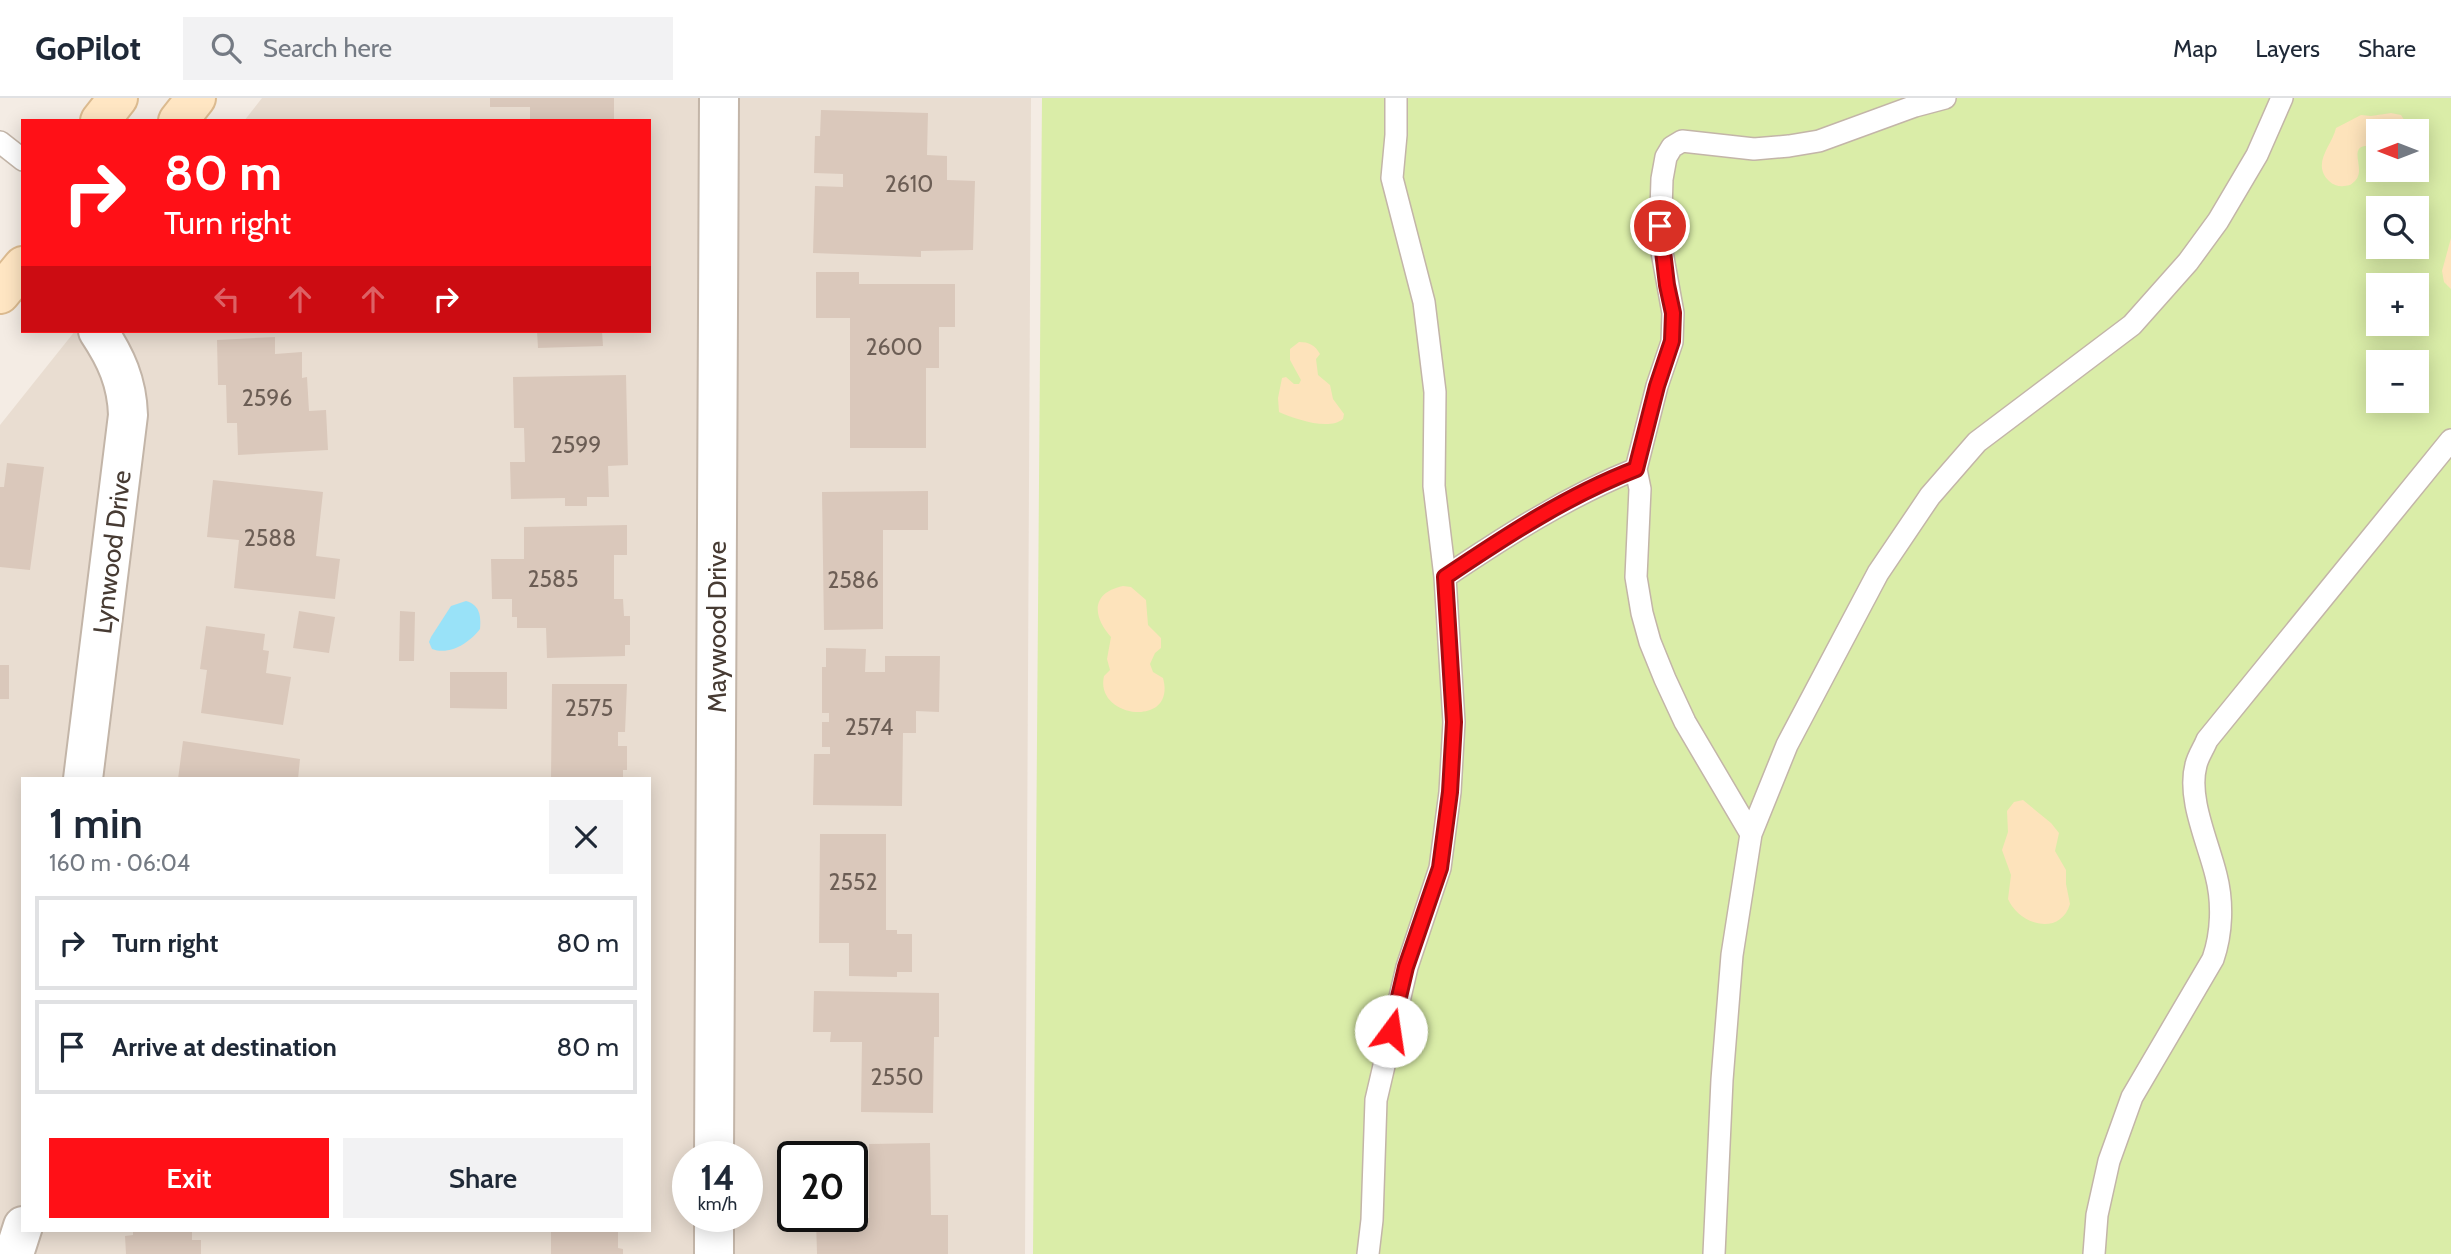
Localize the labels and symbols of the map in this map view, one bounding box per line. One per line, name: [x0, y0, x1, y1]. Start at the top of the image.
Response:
north arrow: [2366, 119, 2429, 182]
house number: 2610: [885, 170, 933, 198]
pin: [1630, 196, 1690, 256]
house number: 2600: [865, 333, 923, 361]
house number: 2596: [242, 384, 292, 412]
house number: 2599: [551, 431, 601, 459]
street label: Lynwood Drive: [86, 468, 138, 636]
house number: 2588: [244, 524, 296, 552]
street label: Maywood Drive: [701, 541, 733, 713]
house number: 2585: [528, 565, 578, 593]
house number: 2586: [827, 566, 879, 594]
house number: 2575: [565, 694, 613, 722]
house number: 2574: [845, 713, 893, 741]
house number: 2552: [829, 868, 878, 896]
position arrow: [1354, 994, 1428, 1068]
house number: 2550: [871, 1063, 924, 1091]
speed limit sign: 20: [777, 1141, 868, 1232]

